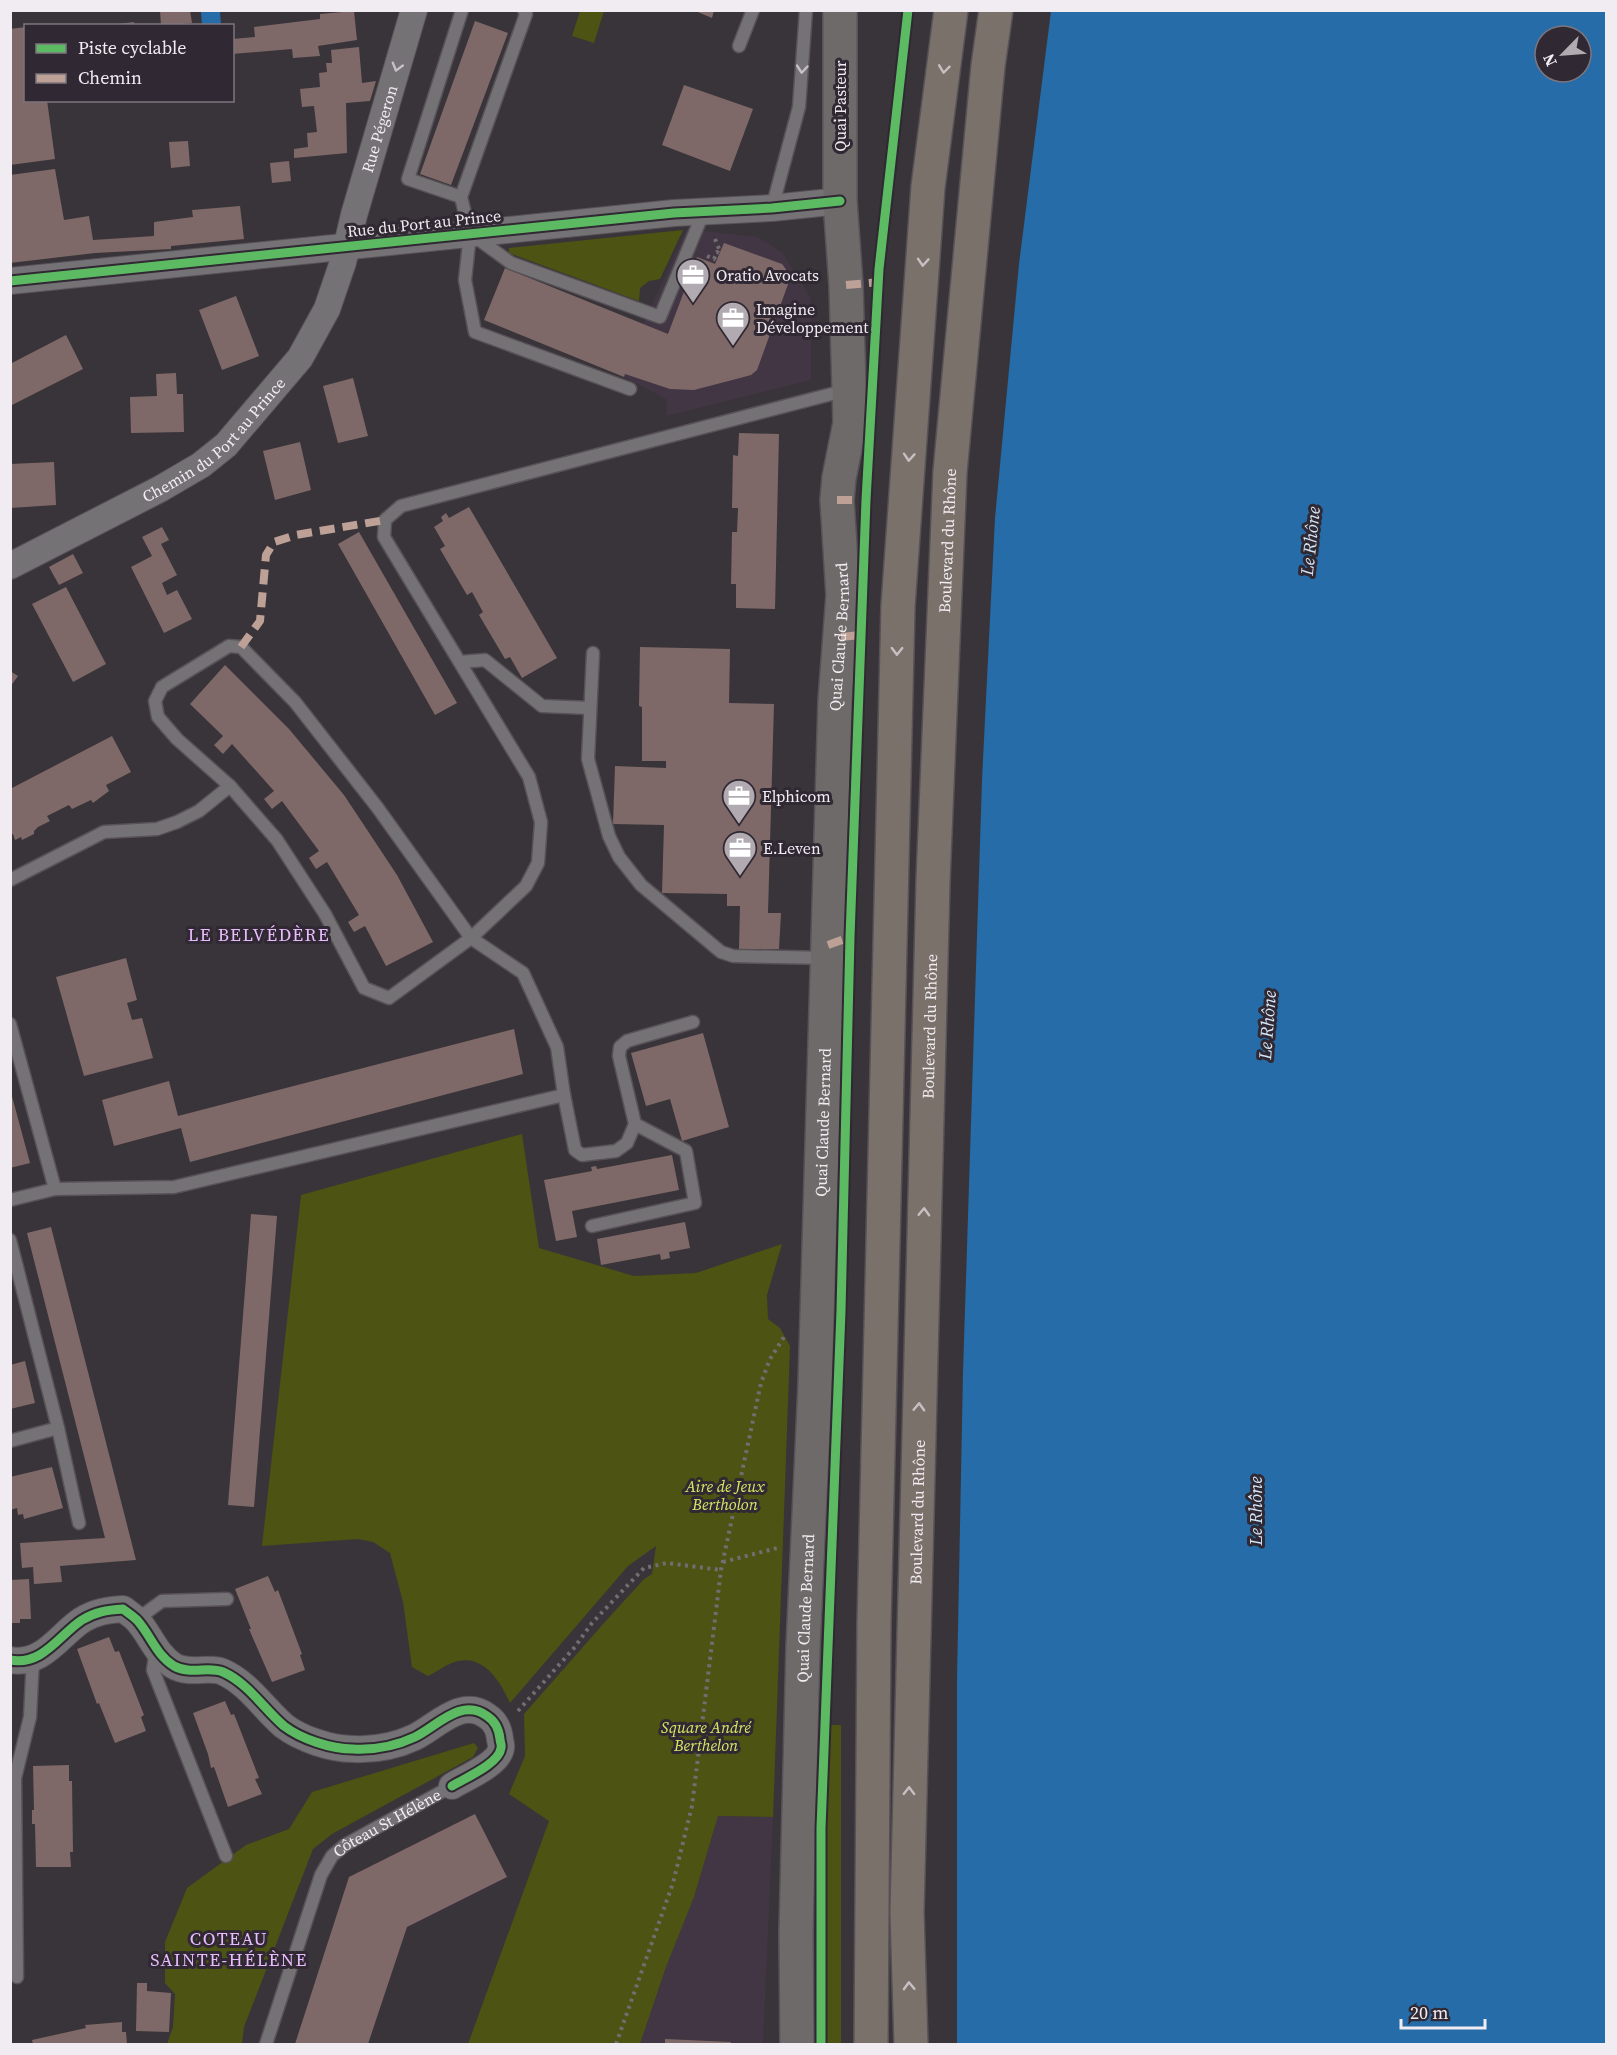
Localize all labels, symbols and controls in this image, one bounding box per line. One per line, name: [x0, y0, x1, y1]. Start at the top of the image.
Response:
legend: [24, 24, 234, 102]
north arrow: [1533, 24, 1593, 84]
text: Piste cyclable: [78, 35, 187, 60]
text: N: [1537, 50, 1562, 70]
street label: Quai Pasteur: [829, 60, 851, 152]
one-way arrow: [392, 61, 404, 72]
one-way arrow: [796, 64, 809, 73]
one-way arrow: [938, 64, 950, 73]
text: Chemin: [78, 65, 142, 90]
street label: Rue Pégeron: [356, 82, 403, 175]
street label: Rue du Port au Prince: [346, 204, 502, 242]
office icon: Oratio Avocats: [675, 257, 711, 304]
one-way arrow: [917, 258, 930, 267]
place label: Oratio Avocats: [716, 264, 819, 286]
place label: Imagine Développement: [756, 298, 869, 338]
office icon: Imagine Développement: [715, 300, 751, 347]
street label: Chemin du Port au Prince: [138, 372, 290, 507]
one-way arrow: [903, 452, 916, 461]
street label: Boulevard du Rhône: [933, 468, 961, 614]
water label: Le Rhône: [1294, 505, 1326, 578]
street label: Quai Claude Bernard: [824, 562, 854, 711]
one-way arrow: [891, 647, 904, 656]
office icon: Elphicom: [721, 778, 757, 825]
place label: Elphicom: [762, 785, 831, 807]
office icon: E.Leven: [722, 830, 758, 877]
place label: E.Leven: [763, 837, 821, 859]
district label: LE BELVÉDÈRE: [188, 922, 330, 947]
street label: Boulevard du Rhône: [917, 954, 942, 1099]
water label: Le Rhône: [1252, 989, 1282, 1061]
street label: Quai Claude Bernard: [810, 1048, 836, 1197]
one-way arrow: [918, 1208, 930, 1217]
one-way arrow: [912, 1403, 925, 1412]
street label: Boulevard du Rhône: [904, 1440, 930, 1585]
park label: Aire de Jeux Bertholon: [684, 1475, 765, 1515]
water label: Le Rhône: [1243, 1476, 1268, 1547]
street label: Quai Claude Bernard: [791, 1533, 819, 1683]
park label: Square André Berthelon: [661, 1716, 752, 1756]
street label: Côteau St Hélène: [328, 1783, 445, 1862]
one-way arrow: [903, 1787, 916, 1796]
district label: COTEAU SAINTE-HÉLÈNE: [150, 1926, 308, 1972]
one-way arrow: [903, 1982, 915, 1991]
scale bar: [1401, 1992, 1485, 2030]
text: 20 m: [1410, 2000, 1448, 2025]

